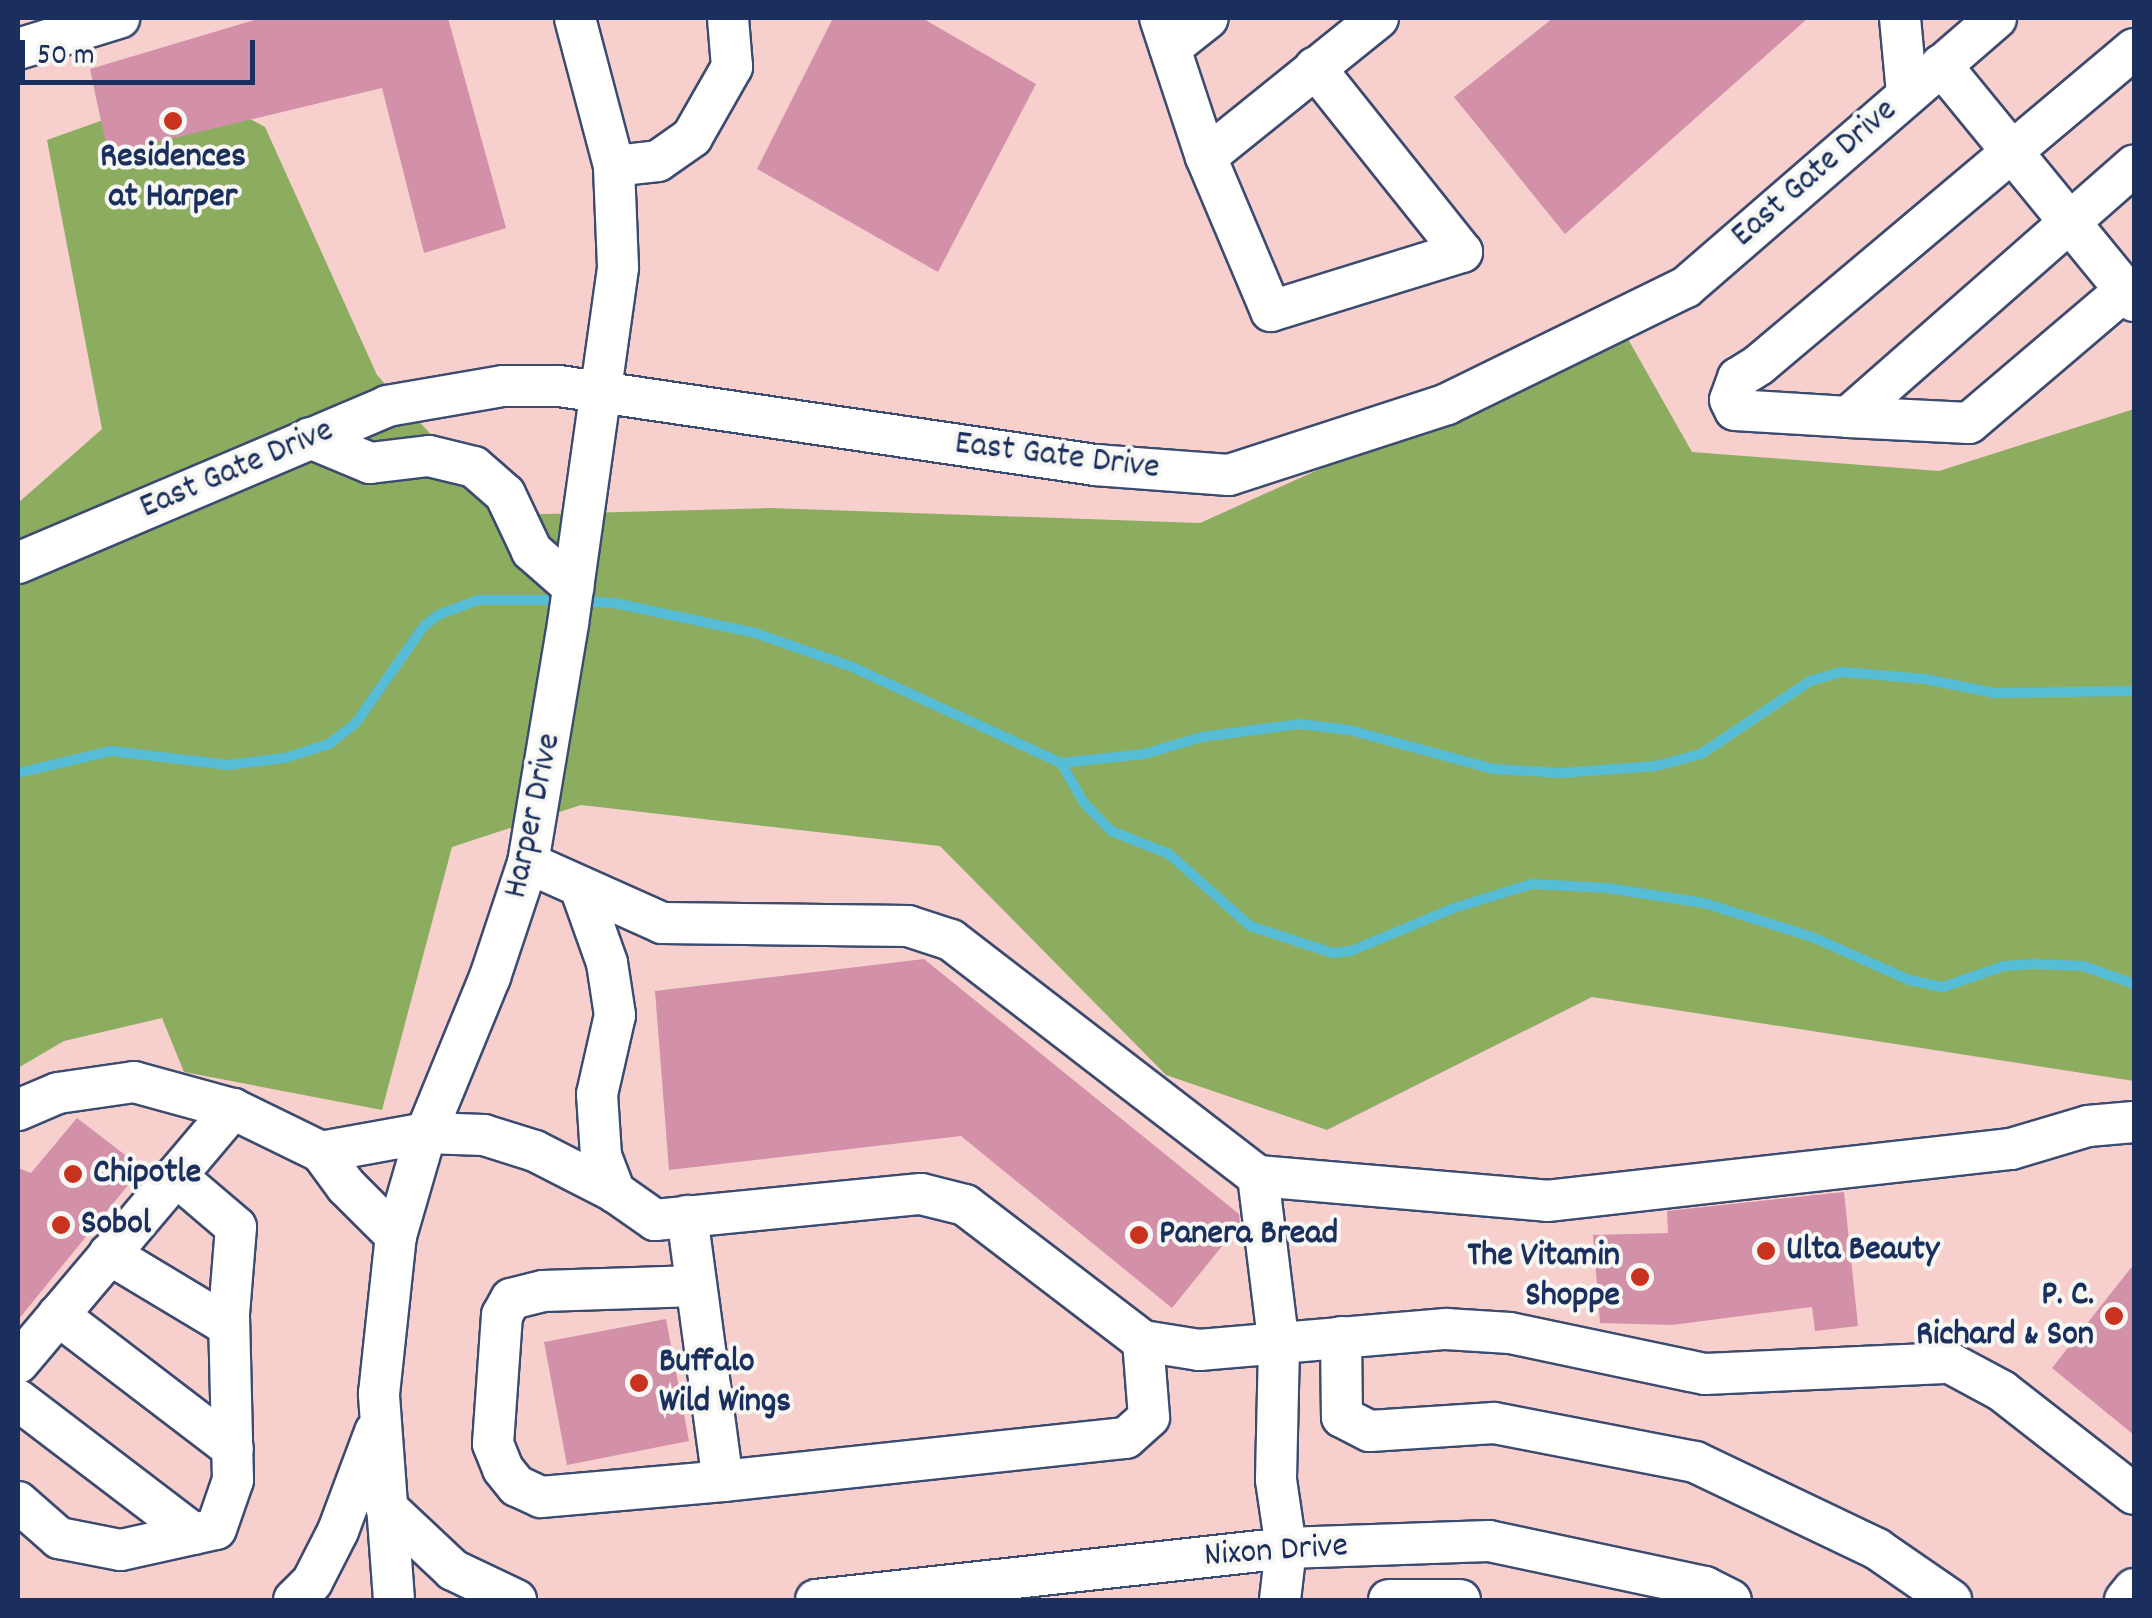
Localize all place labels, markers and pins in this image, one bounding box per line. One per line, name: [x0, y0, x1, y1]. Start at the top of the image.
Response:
marker: Residences at Harper: [162, 110, 184, 132]
place label: Residences at Harper: [100, 137, 246, 219]
place label: Chipotle: [93, 1153, 201, 1195]
marker: Chipotle: [62, 1163, 84, 1185]
place label: Sobol: [81, 1204, 151, 1246]
marker: Sobol: [50, 1214, 72, 1236]
place label: Panera Bread: [1159, 1214, 1338, 1256]
marker: Panera Bread: [1128, 1224, 1150, 1246]
place label: Ulta Beauty: [1786, 1230, 1939, 1272]
place label: The Vitamin Shoppe: [1467, 1236, 1620, 1318]
marker: Ulta Beauty: [1755, 1240, 1777, 1262]
marker: The Vitamin Shoppe: [1629, 1266, 1651, 1288]
place label: P. C. Richard & Son: [1916, 1275, 2094, 1357]
marker: P. C. Richard & Son: [2103, 1305, 2125, 1327]
place label: Buffalo Wild Wings: [659, 1342, 791, 1424]
marker: Buffalo Wild Wings: [628, 1372, 650, 1394]

